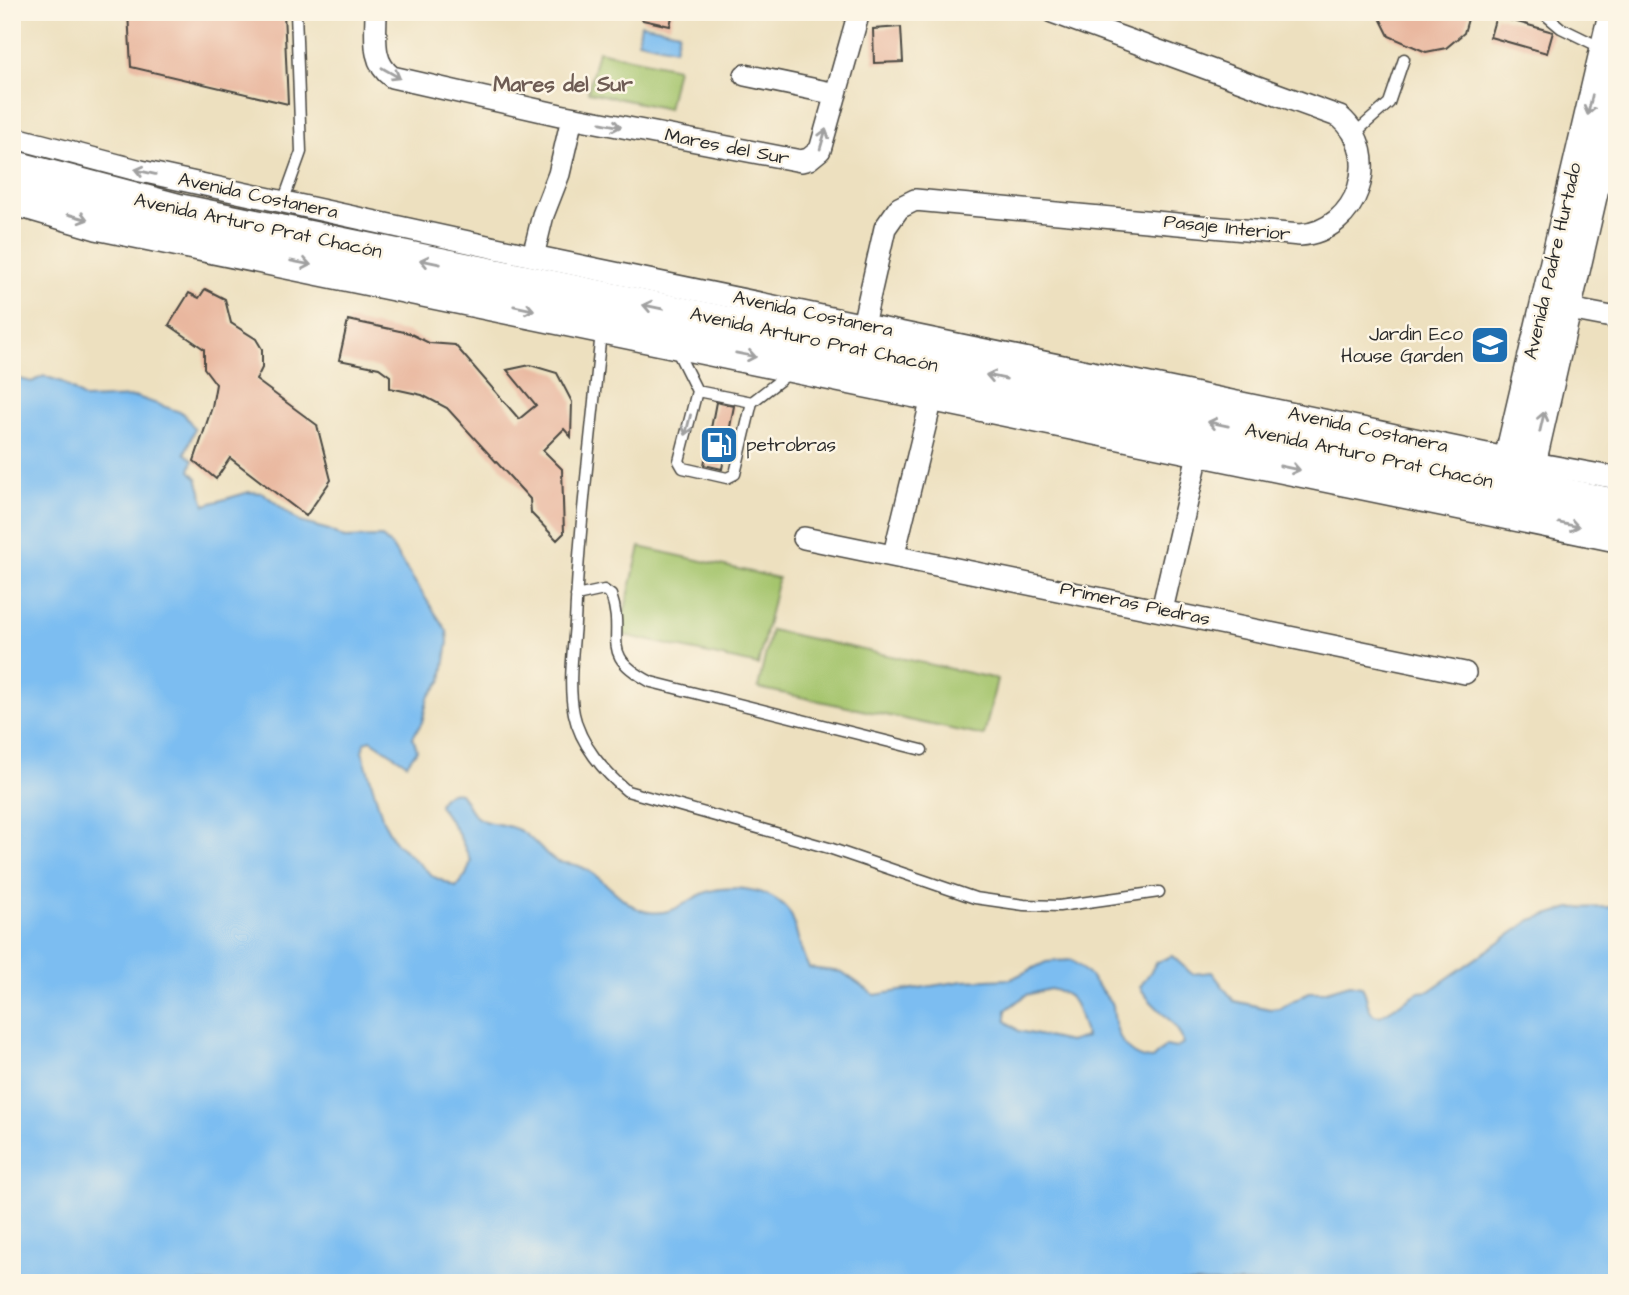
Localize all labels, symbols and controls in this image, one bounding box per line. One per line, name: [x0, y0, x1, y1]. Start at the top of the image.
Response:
one-way arrow: [380, 66, 400, 80]
district label: Mares del Sur: [493, 70, 633, 99]
one-way arrow: [1583, 93, 1596, 116]
one-way arrow: [599, 119, 622, 132]
street label: Mares del Sur: [662, 122, 792, 172]
one-way arrow: [817, 128, 830, 150]
street label: Avenida Padre Hurtado: [1517, 160, 1589, 362]
one-way arrow: [134, 164, 157, 178]
street label: Avenida Costanera: [176, 166, 341, 226]
street label: Avenida Arturo Prat Chacón: [132, 187, 384, 265]
street label: Pasaje Interior: [1162, 208, 1292, 248]
one-way arrow: [67, 212, 89, 225]
one-way arrow: [419, 254, 442, 268]
one-way arrow: [289, 257, 312, 271]
street label: Avenida Costanera: [731, 284, 896, 344]
one-way arrow: [642, 300, 665, 314]
street label: Avenida Arturo Prat Chacón: [688, 301, 940, 379]
one-way arrow: [512, 302, 535, 316]
place label: Jardin Eco House Garden: [1341, 321, 1463, 370]
school or university icon: Jardin Eco House Garden: [1469, 324, 1511, 366]
one-way arrow: [734, 349, 757, 363]
one-way arrow: [985, 370, 1008, 384]
street label: Avenida Costanera: [1286, 400, 1451, 460]
one-way arrow: [1536, 411, 1549, 434]
one-way arrow: [681, 414, 694, 436]
one-way arrow: [1207, 417, 1230, 431]
street label: Avenida Arturo Prat Chacón: [1243, 417, 1495, 495]
fuel station icon: petrobras: [698, 424, 740, 466]
place label: petrobras: [746, 432, 836, 459]
one-way arrow: [1278, 462, 1301, 476]
one-way arrow: [1557, 519, 1580, 533]
street label: Primeras Piedras: [1058, 575, 1212, 633]

